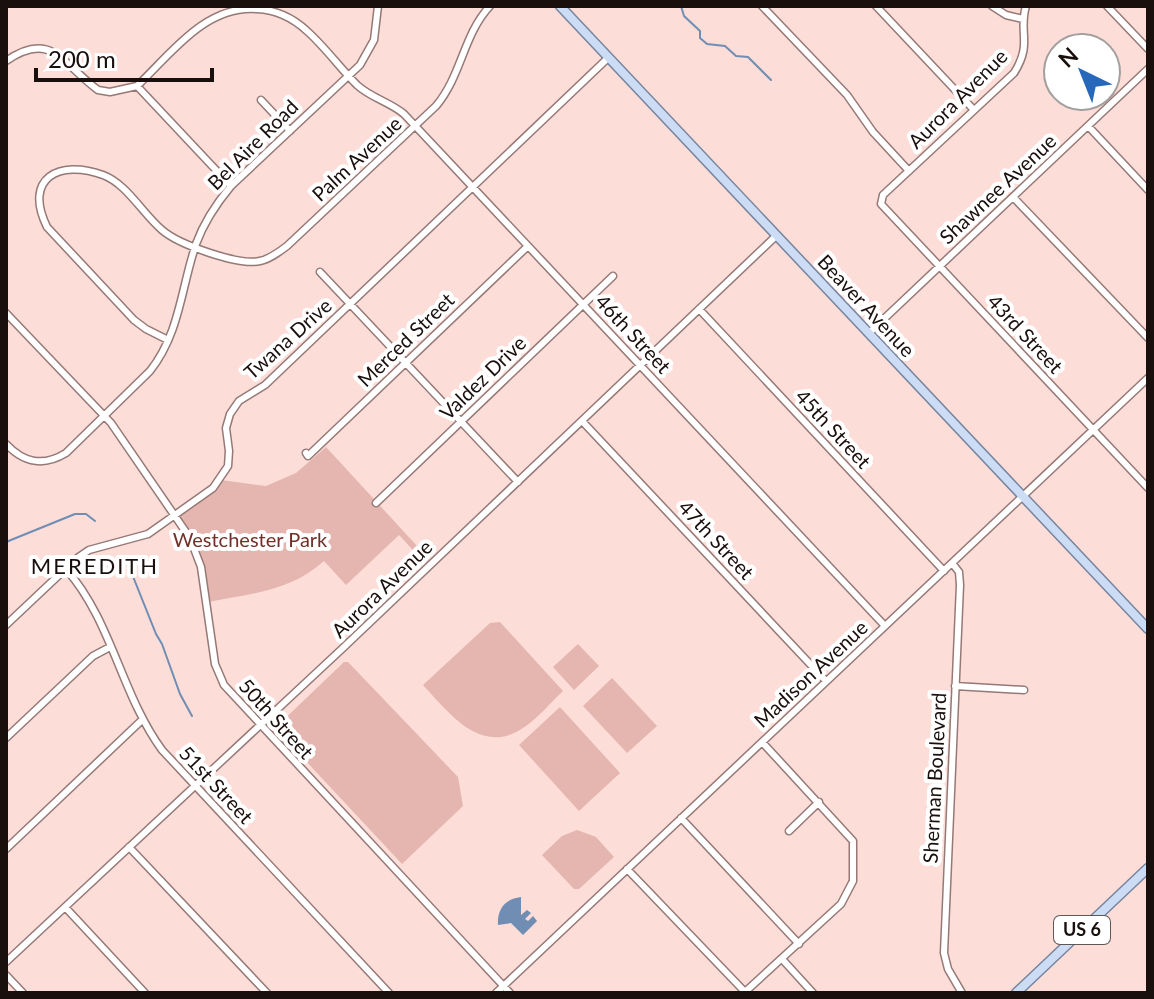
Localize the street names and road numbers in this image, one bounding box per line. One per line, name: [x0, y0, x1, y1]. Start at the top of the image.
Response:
street label: Aurora Avenue: [903, 44, 1012, 153]
street label: Bel Aire Road: [202, 94, 302, 194]
street label: Palm Avenue: [307, 111, 406, 206]
street label: Shawnee Avenue: [934, 128, 1060, 248]
street label: Beaver Avenue: [813, 249, 920, 361]
street label: Merced Street: [352, 287, 458, 391]
street label: 46th Street: [591, 289, 676, 378]
street label: 43rd Street: [983, 289, 1068, 378]
street label: Twana Drive: [239, 293, 336, 384]
street label: Valdez Drive: [434, 330, 530, 424]
street label: 45th Street: [791, 384, 876, 473]
street label: 47th Street: [674, 495, 759, 584]
street label: Aurora Avenue: [326, 534, 437, 642]
street label: Madison Avenue: [749, 615, 872, 732]
street label: 50th Street: [235, 673, 319, 763]
street label: Sherman Boulevard: [918, 692, 950, 864]
street label: 51st Street: [175, 741, 259, 828]
road number: US 6: [1054, 916, 1110, 944]

